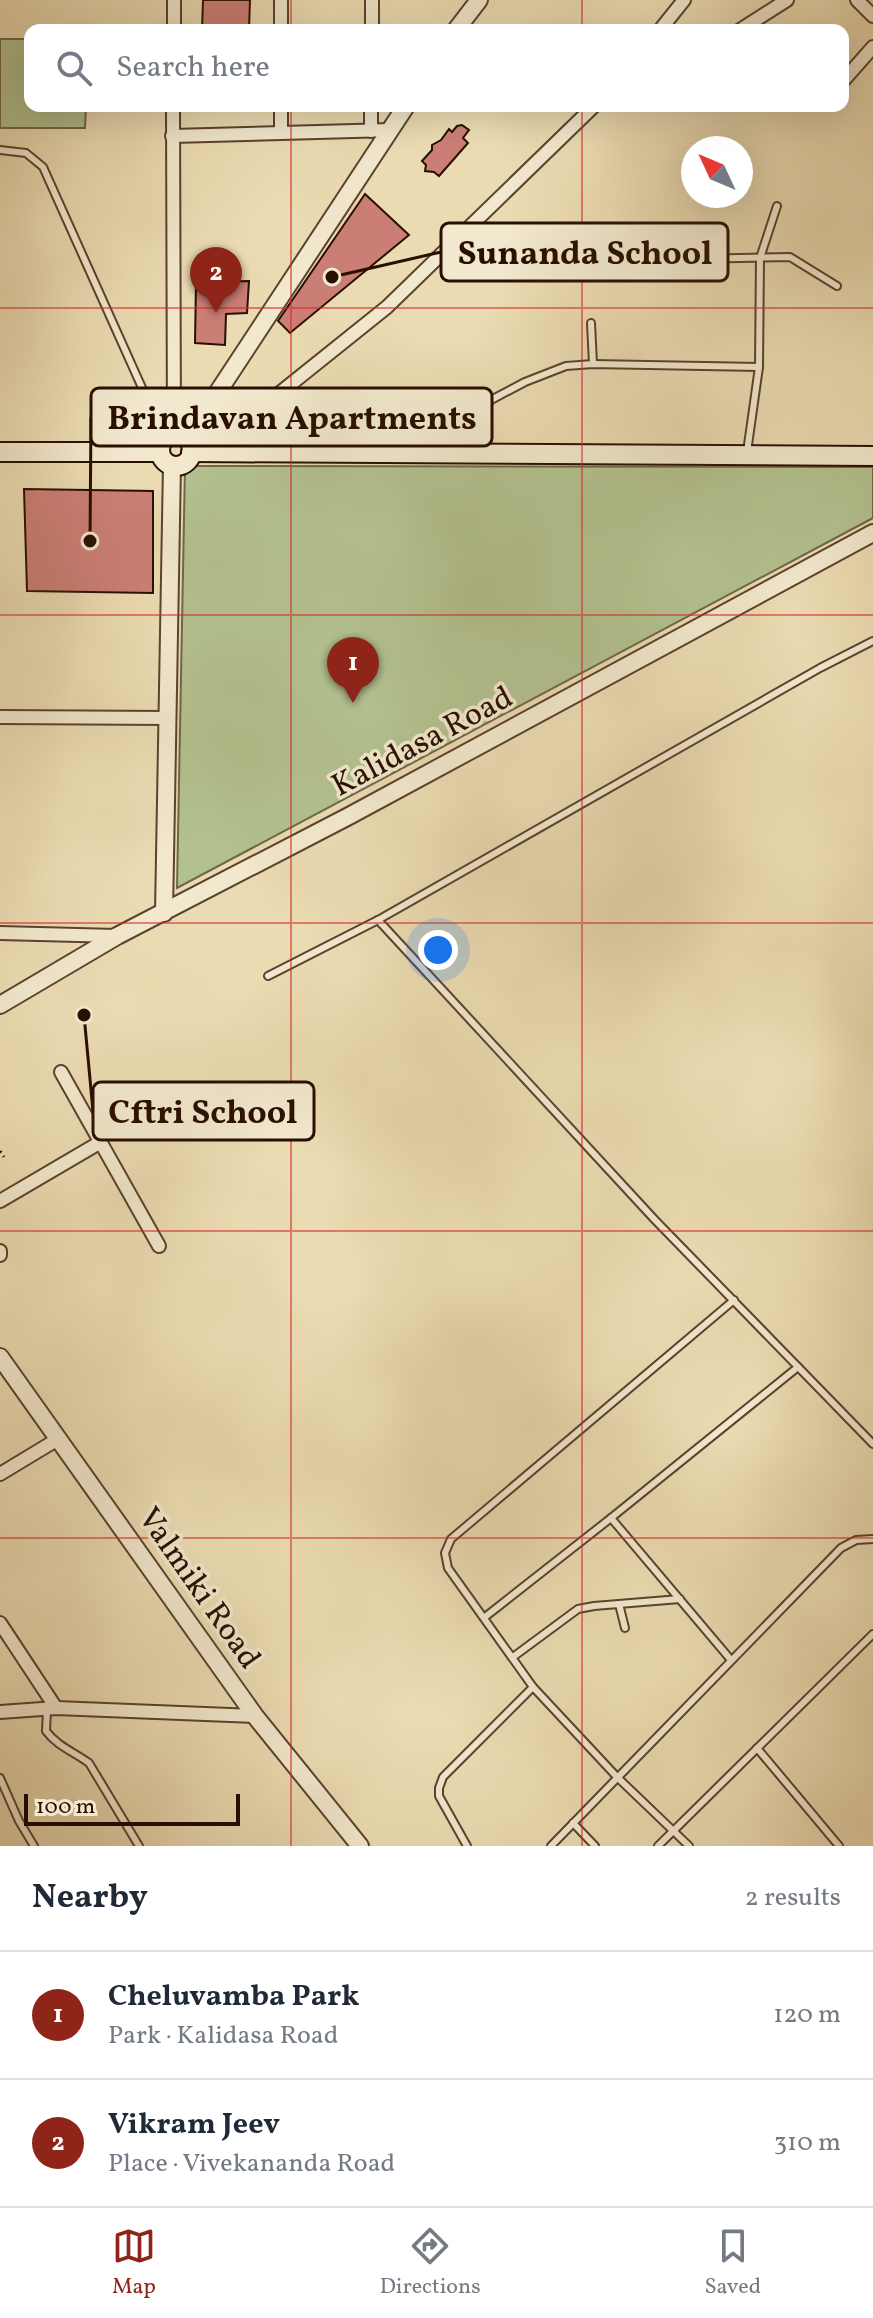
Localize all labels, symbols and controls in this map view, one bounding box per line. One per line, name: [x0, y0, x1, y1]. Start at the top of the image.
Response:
search box: [24, 24, 849, 112]
icon: search: [52, 46, 96, 90]
text: Search here: [116, 47, 270, 89]
north arrow: [681, 136, 753, 208]
callout: Sunanda School: [441, 223, 728, 281]
text: Sunanda School: [458, 232, 712, 279]
pin: 2: [190, 247, 242, 313]
callout: Brindavan Apartments: [91, 388, 492, 446]
text: Brindavan Apartments: [107, 397, 477, 444]
pin: 1: [327, 637, 379, 703]
street label: Kalidasa Road: [325, 677, 521, 809]
your location: [418, 930, 458, 970]
callout: Cftri School: [93, 1082, 314, 1140]
text: Cftri School: [108, 1091, 298, 1138]
street label: Valmiki Road: [126, 1499, 270, 1679]
scale bar: [24, 1790, 240, 1826]
text: 100 m: [36, 1792, 95, 1823]
text: Nearby: [32, 1875, 148, 1922]
text: 2 results: [745, 1880, 841, 1916]
text: Cheluvamba Park: [108, 1976, 359, 2018]
text: 1: [53, 1997, 63, 2033]
text: 120 m: [773, 1997, 841, 2033]
text: Park · Kalidasa Road: [108, 2018, 338, 2054]
text: Vikram Jeev: [108, 2104, 280, 2146]
text: 2: [51, 2125, 65, 2161]
text: 310 m: [774, 2125, 841, 2161]
text: Place · Vivekananda Road: [108, 2146, 395, 2182]
tab: Map: [112, 2224, 156, 2303]
tab: Directions: [380, 2224, 481, 2303]
tab: Saved: [704, 2224, 761, 2303]

